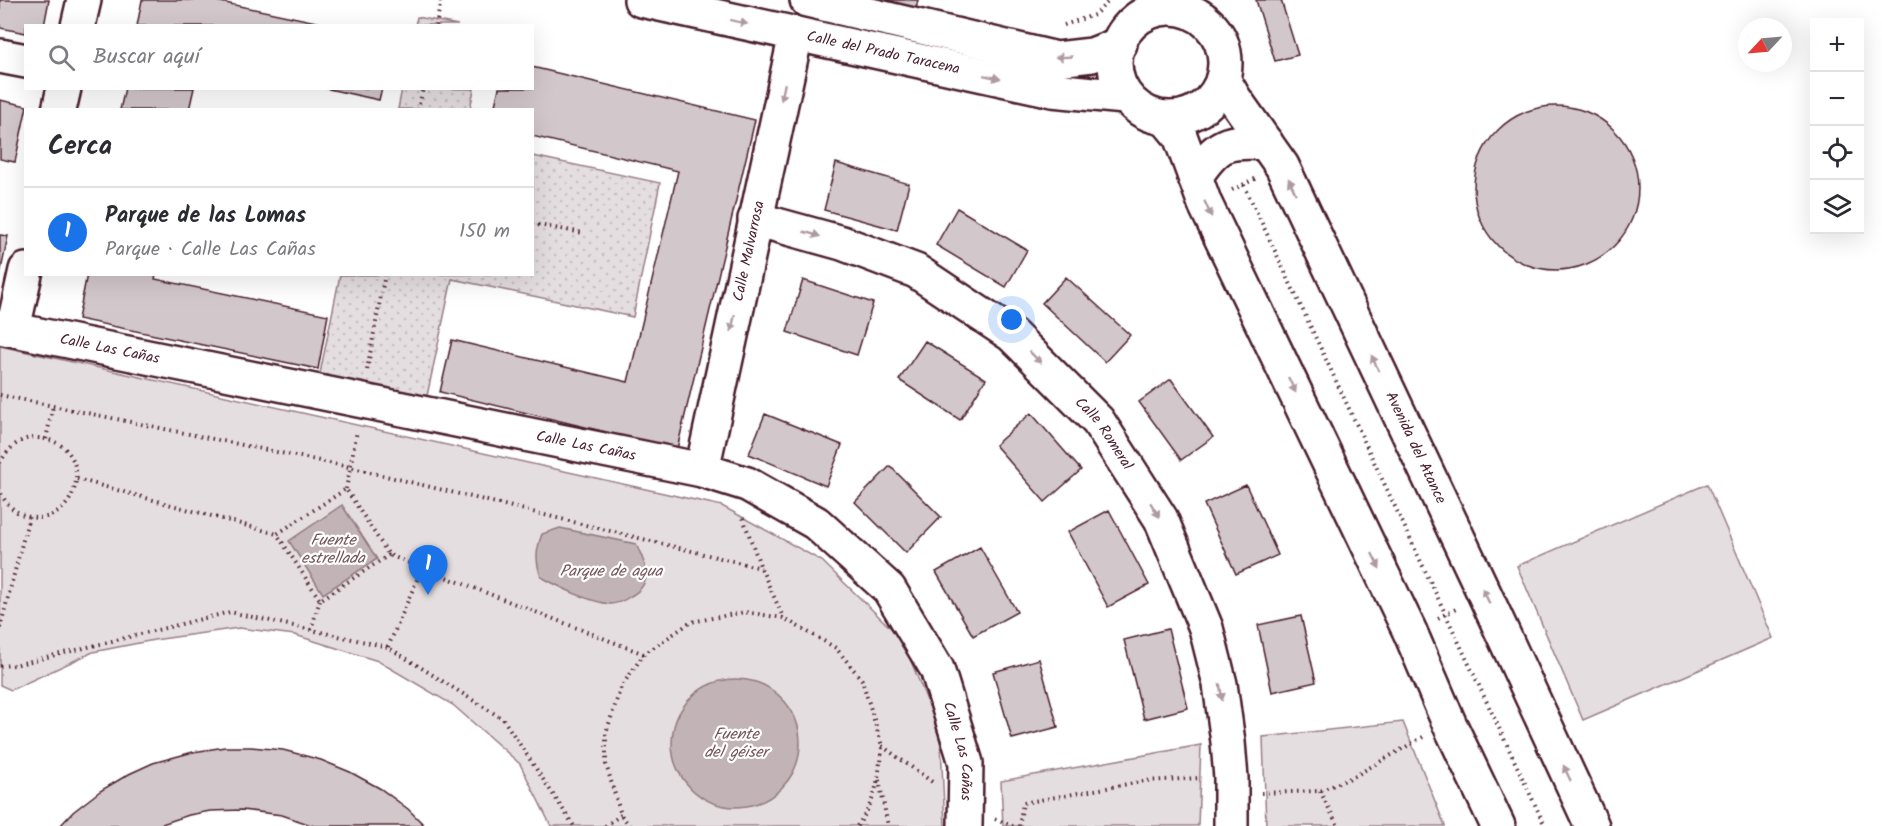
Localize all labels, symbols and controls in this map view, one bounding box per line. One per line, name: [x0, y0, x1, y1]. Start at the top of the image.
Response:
one-way arrow: [730, 18, 749, 27]
north arrow: [1738, 18, 1792, 72]
map controls: [1810, 18, 1864, 234]
button: +: [1810, 18, 1864, 72]
search box: [24, 24, 534, 90]
street label: Calle del Prado Taracena: [804, 25, 962, 81]
text: Buscar aquí: [93, 40, 200, 75]
icon: search: [45, 41, 78, 74]
one-way arrow: [1054, 53, 1073, 62]
button: −: [1810, 72, 1864, 126]
one-way arrow: [982, 73, 1001, 82]
one-way arrow: [778, 82, 788, 101]
text: Cerca: [48, 126, 112, 168]
button: locate: [1810, 126, 1864, 180]
one-way arrow: [1287, 178, 1296, 195]
button: layers: [1810, 180, 1864, 234]
street label: Calle Malvarrosa: [727, 198, 772, 304]
text: Parque de las Lomas: [105, 199, 306, 234]
one-way arrow: [1203, 201, 1212, 218]
text: 1: [64, 216, 71, 248]
text: 150 m: [459, 216, 510, 248]
one-way arrow: [803, 230, 821, 239]
text: Parque · Calle Las Cañas: [105, 234, 316, 266]
your location: [997, 305, 1026, 334]
one-way arrow: [728, 314, 737, 333]
street label: Calle Las Cañas: [58, 327, 162, 371]
one-way arrow: [1027, 350, 1041, 364]
one-way arrow: [1371, 354, 1380, 371]
one-way arrow: [1287, 377, 1296, 394]
street label: Avenida del Atance: [1378, 388, 1452, 508]
street label: Calle Romeral: [1069, 392, 1139, 475]
street label: Calle Las Cañas: [534, 424, 639, 468]
one-way arrow: [1149, 502, 1160, 518]
water label: Fuente estrellada: [301, 528, 366, 571]
pin: 1: [408, 546, 448, 595]
one-way arrow: [1371, 552, 1380, 569]
water label: Parque de agua: [560, 559, 664, 584]
one-way arrow: [1481, 587, 1490, 604]
one-way arrow: [1216, 683, 1225, 702]
street label: Calle Las Cañas: [936, 699, 978, 802]
water label: Fuente del géiser: [704, 722, 771, 765]
one-way arrow: [1563, 764, 1572, 781]

